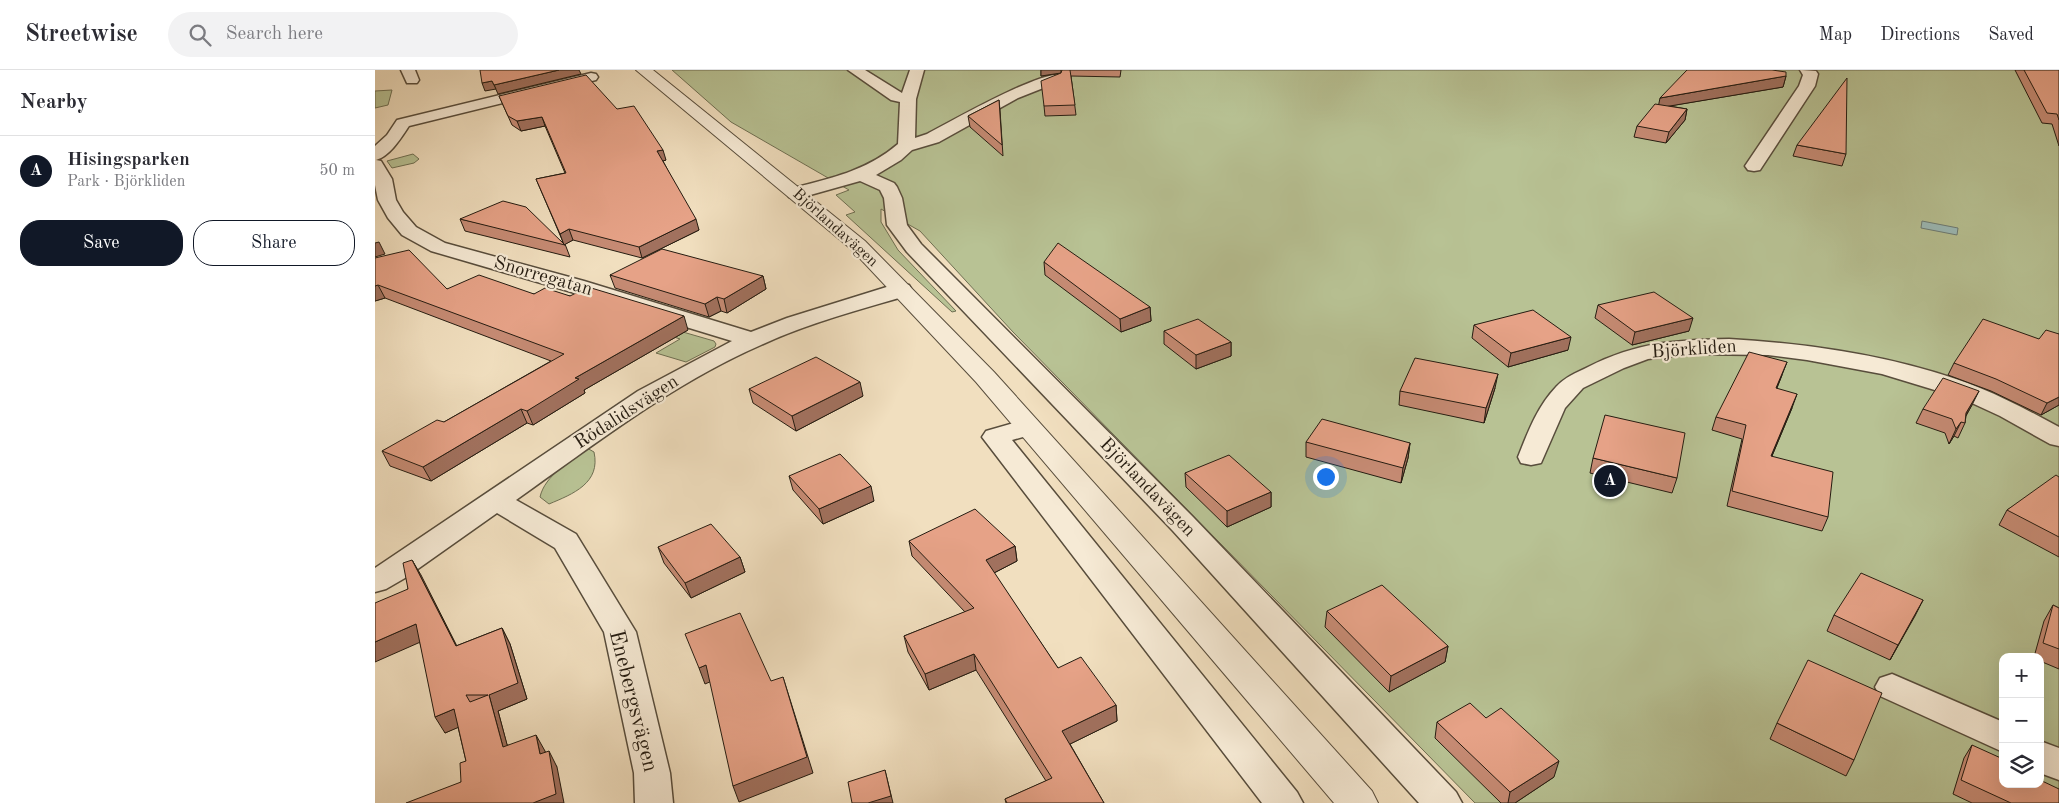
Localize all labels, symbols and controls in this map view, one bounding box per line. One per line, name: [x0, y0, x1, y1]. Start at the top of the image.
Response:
search box: [168, 12, 518, 57]
icon: search: [186, 21, 214, 49]
text: Streetwise: [25, 23, 138, 47]
text: Search here: [226, 25, 323, 44]
text: Map: [1819, 26, 1852, 44]
text: Directions: [1880, 26, 1960, 44]
text: Saved: [1988, 26, 2034, 44]
text: Nearby: [20, 92, 88, 113]
text: Hisingsparken: [67, 151, 190, 170]
text: A: [30, 163, 42, 179]
text: 50 m: [319, 163, 355, 179]
text: Park · Björkliden: [67, 174, 185, 190]
street label: Björlandavägen: [789, 186, 881, 270]
button: Save: [20, 220, 183, 266]
button: Share: [193, 220, 355, 266]
street label: Snorregatan: [491, 254, 595, 300]
street label: Björkliden: [1651, 338, 1737, 362]
street label: Rödalidsvägen: [572, 372, 682, 454]
street label: Björlandavägen: [1096, 435, 1198, 541]
pin: A: [1594, 462, 1626, 500]
your location: [1313, 464, 1339, 490]
street label: Enebergsvägen: [605, 628, 661, 774]
map controls: [1999, 653, 2044, 788]
button: +: [1999, 653, 2044, 698]
button: −: [1999, 698, 2044, 743]
button: layers: [1999, 743, 2044, 788]

